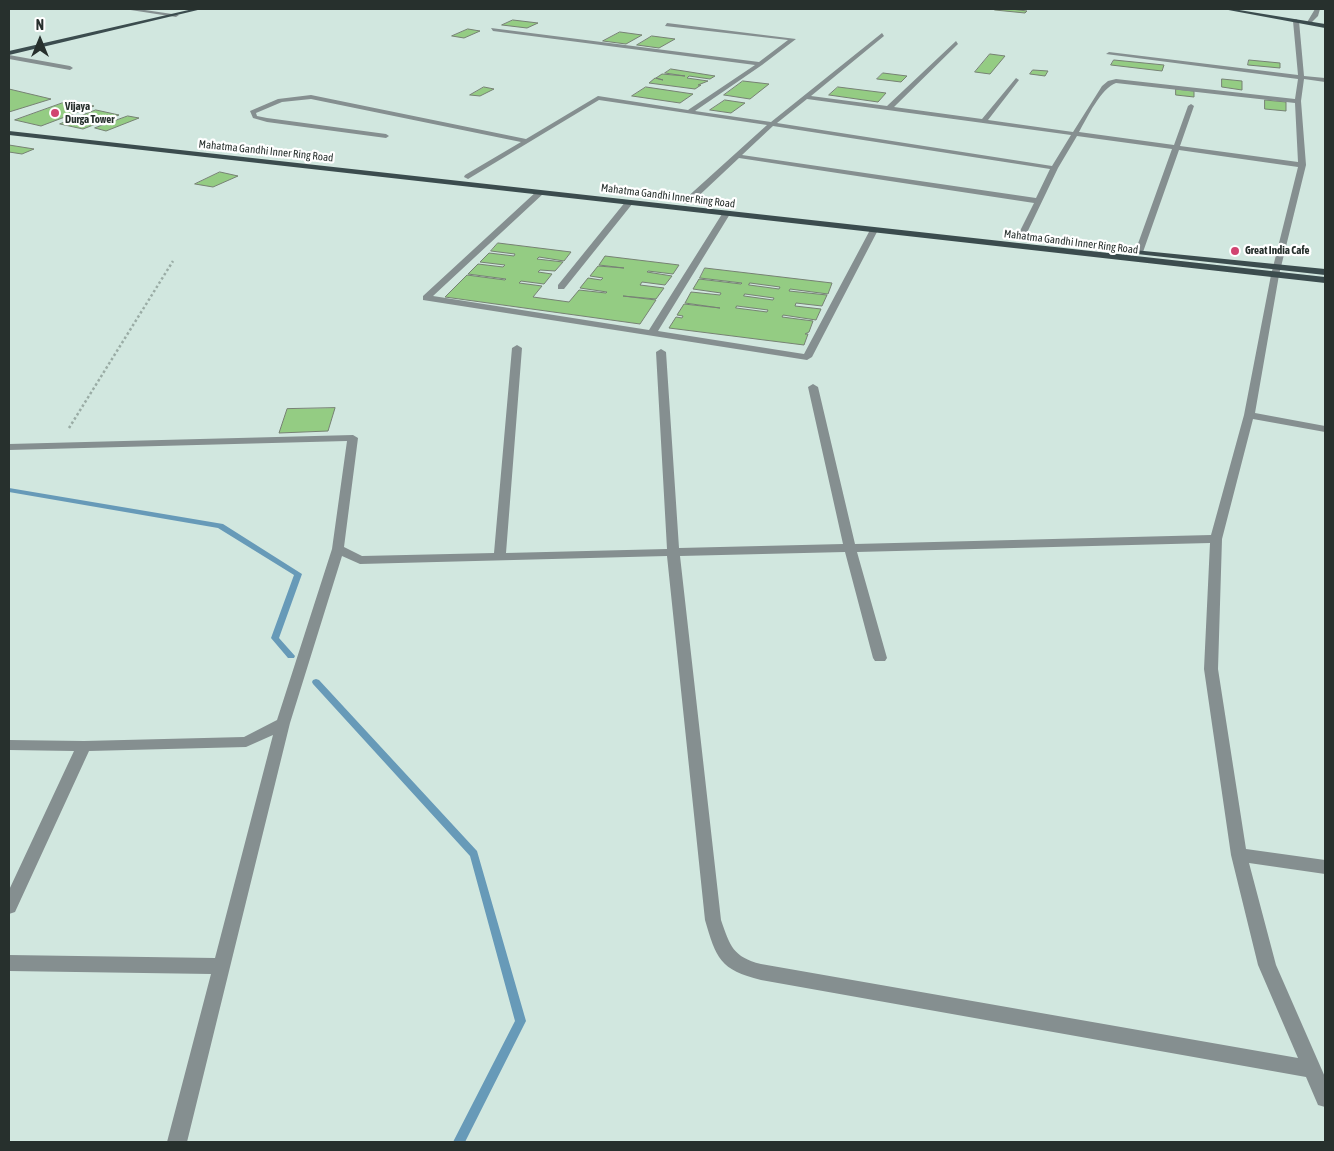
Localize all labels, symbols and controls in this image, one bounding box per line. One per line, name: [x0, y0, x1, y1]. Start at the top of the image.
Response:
north arrow: [15, 15, 65, 65]
text: N: [36, 17, 44, 33]
place label: Vijaya Durga Tower: [65, 100, 114, 126]
marker: Vijaya Durga Tower: [49, 107, 61, 119]
street label: Mahatma Gandhi Inner Ring Road: [198, 137, 334, 165]
street label: Mahatma Gandhi Inner Ring Road: [600, 181, 736, 211]
street label: Mahatma Gandhi Inner Ring Road: [1003, 227, 1139, 257]
place label: Great India Cafe: [1245, 244, 1309, 258]
marker: Great India Cafe: [1229, 245, 1241, 257]

